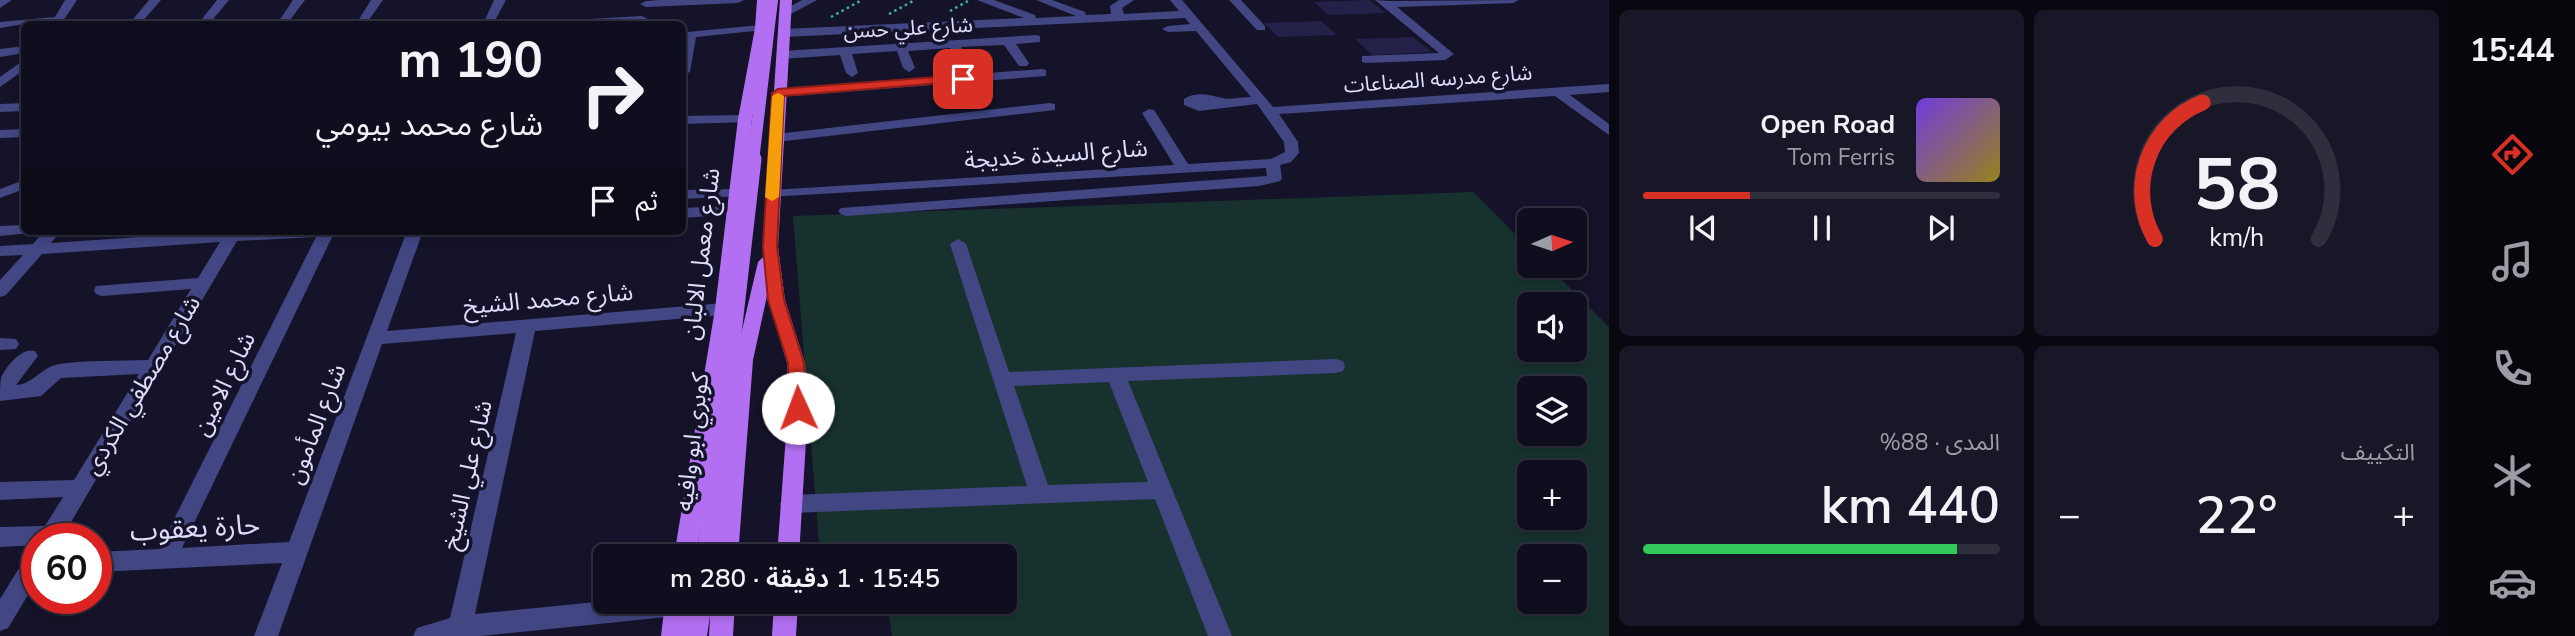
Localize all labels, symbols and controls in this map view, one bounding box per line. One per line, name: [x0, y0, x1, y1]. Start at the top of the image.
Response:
street label: شارع علي حسن: [843, 11, 974, 47]
text: 190 m: [399, 27, 543, 94]
text: 15:44: [2470, 29, 2554, 72]
icon: right: [567, 49, 658, 140]
pin: [933, 49, 993, 109]
street label: شارع مدرسه الصناعات: [1343, 58, 1533, 101]
icon: arrive: [944, 60, 982, 98]
text: شارع محمد بيومي: [315, 103, 543, 146]
text: Open Road: [1760, 107, 1895, 142]
icon: directions: [2488, 130, 2537, 179]
street label: شارع السيدة خديجة: [963, 132, 1149, 177]
text: 58: [2193, 135, 2280, 235]
text: Tom Ferris: [1787, 142, 1895, 173]
street label: شارع معمل الالبان: [675, 166, 728, 342]
icon: arrive: [584, 182, 622, 220]
text: ثم: [636, 184, 658, 219]
north arrow: [1517, 208, 1587, 278]
map controls: [1517, 208, 1587, 614]
icon: previous: [1684, 209, 1722, 247]
icon: pause: [1803, 209, 1841, 247]
icon: next: [1922, 209, 1960, 247]
text: km/h: [2209, 221, 2264, 255]
icon: music: [2488, 237, 2537, 286]
street label: شارع محمد الشيخ: [462, 276, 634, 323]
street label: شارع مصطفي الكردي: [76, 289, 210, 482]
button: sound: [1517, 292, 1587, 362]
street label: شارع الامين: [185, 327, 264, 442]
icon: phone: [2488, 344, 2537, 393]
street label: شارع المأمون: [278, 359, 354, 489]
street label: كوبري ابو وافيه: [668, 370, 719, 513]
position arrow: [761, 371, 835, 445]
button: layers: [1517, 376, 1587, 446]
street label: شارع علي الشيخ: [434, 397, 502, 554]
text: المدى · 88%: [1879, 427, 2000, 458]
text: التكييف: [2341, 437, 2415, 468]
icon: climate: [2488, 451, 2537, 500]
button: +: [1517, 460, 1587, 530]
text: 440 km: [1821, 470, 2000, 541]
text: 22°: [2196, 480, 2277, 551]
text: −: [2058, 490, 2081, 541]
text: +: [2392, 490, 2415, 541]
street label: حارة يعقوب: [129, 506, 261, 550]
speed limit sign: 60: [21, 523, 112, 614]
button: −: [1517, 544, 1587, 614]
icon: car: [2488, 558, 2537, 607]
text: 15:45 · 1 دقيقة · 280 m: [670, 561, 940, 596]

